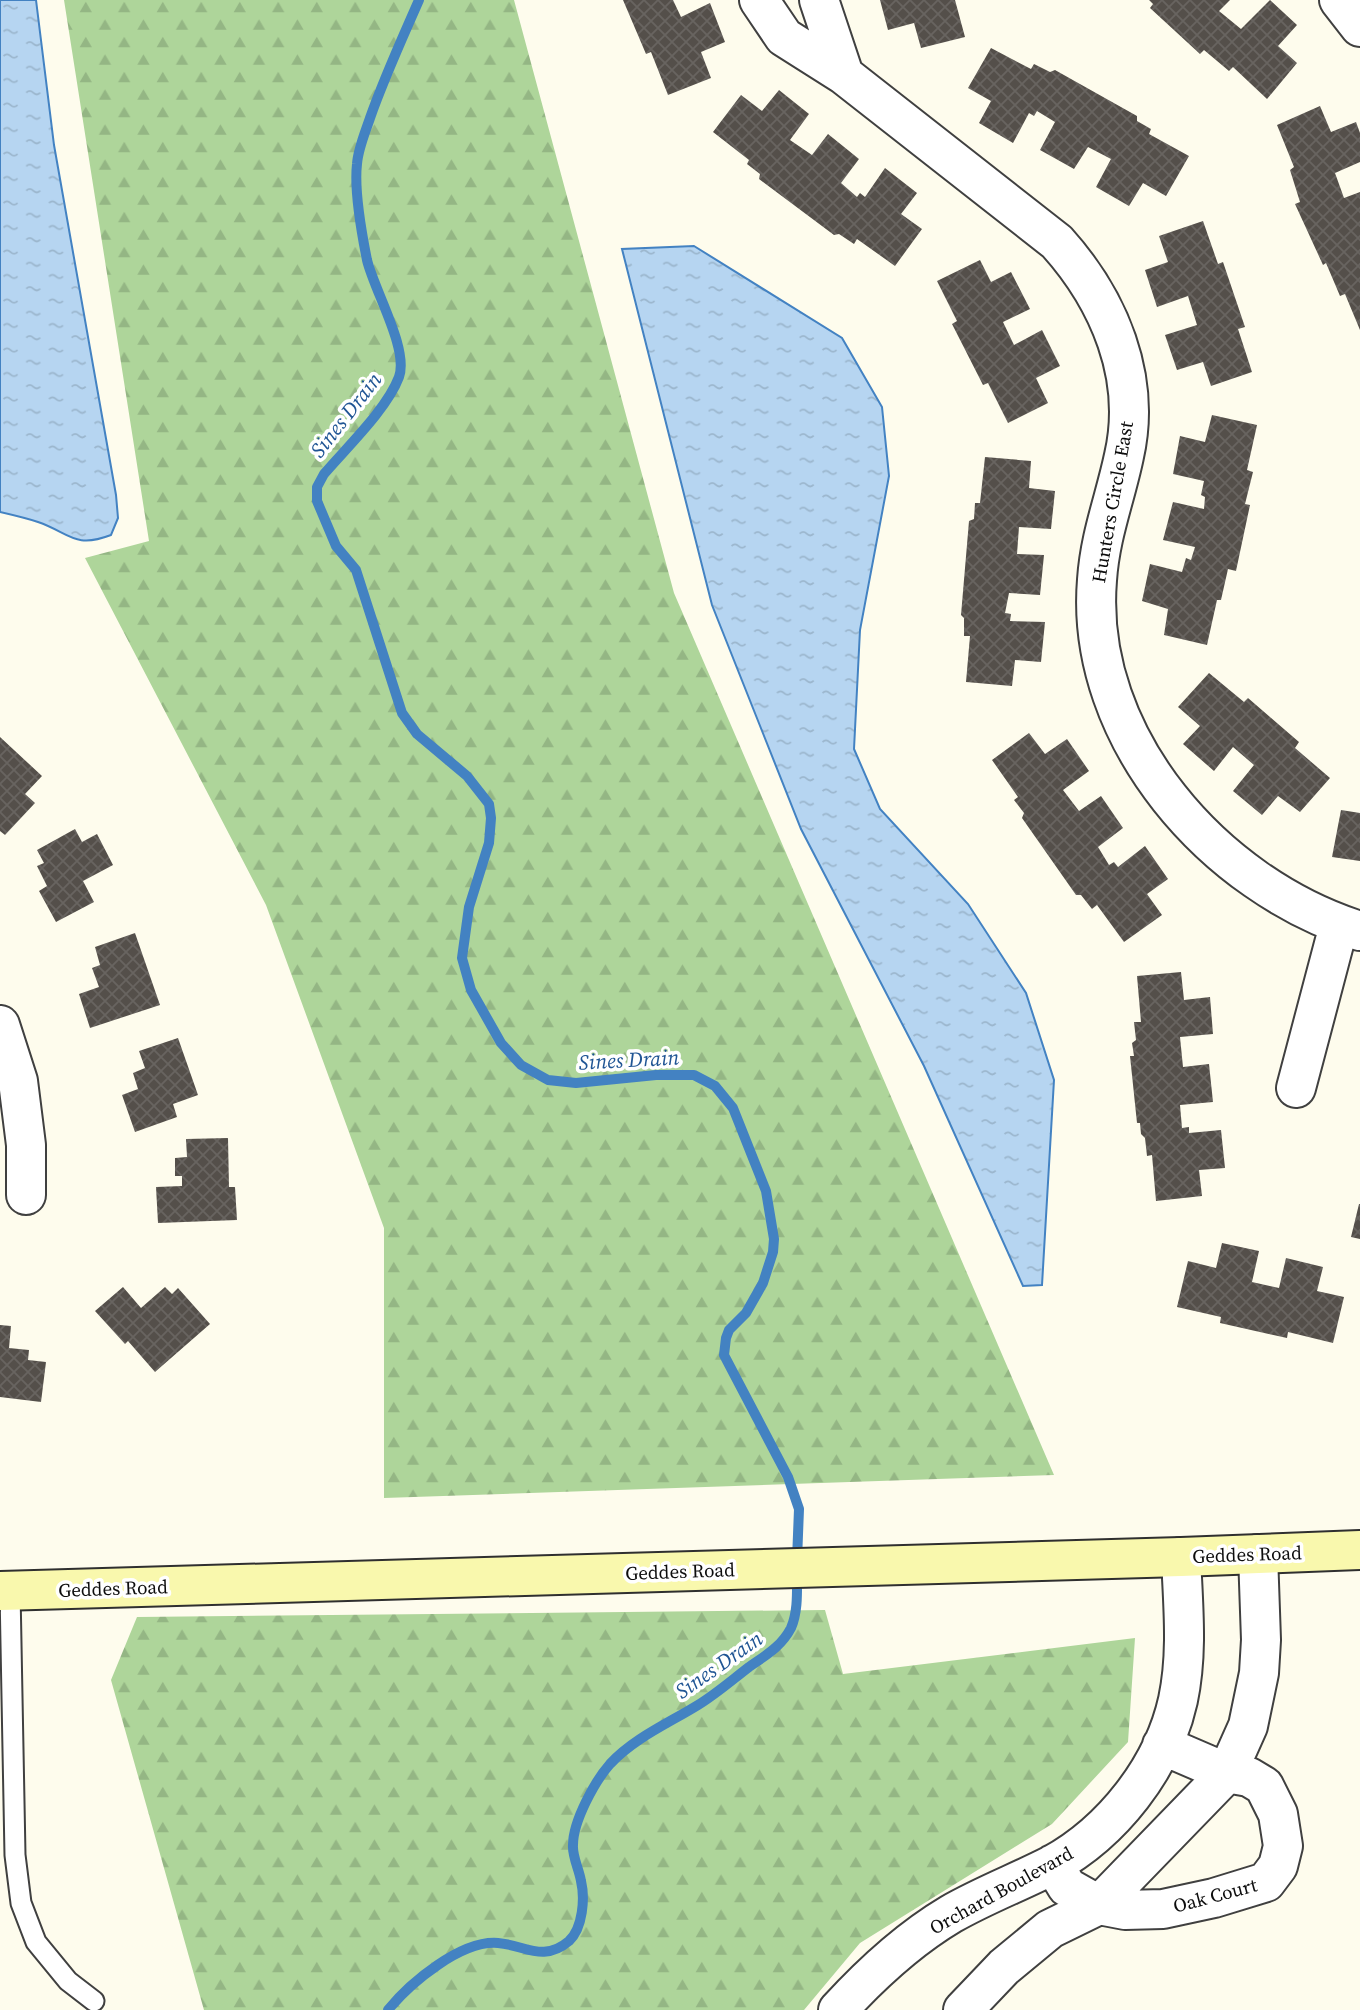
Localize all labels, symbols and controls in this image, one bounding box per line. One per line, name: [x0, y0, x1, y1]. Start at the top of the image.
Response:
water label: Sines Drain: [303, 366, 388, 463]
street label: Hunters Circle East: [1085, 418, 1139, 585]
water label: Sines Drain: [578, 1042, 680, 1077]
street label: Geddes Road: [1192, 1539, 1302, 1569]
street label: Geddes Road: [625, 1556, 735, 1586]
street label: Geddes Road: [58, 1573, 168, 1603]
water label: Sines Drain: [669, 1624, 768, 1705]
street label: Orchard Boulevard: [925, 1840, 1078, 1940]
street label: Oak Court: [1170, 1871, 1261, 1919]

